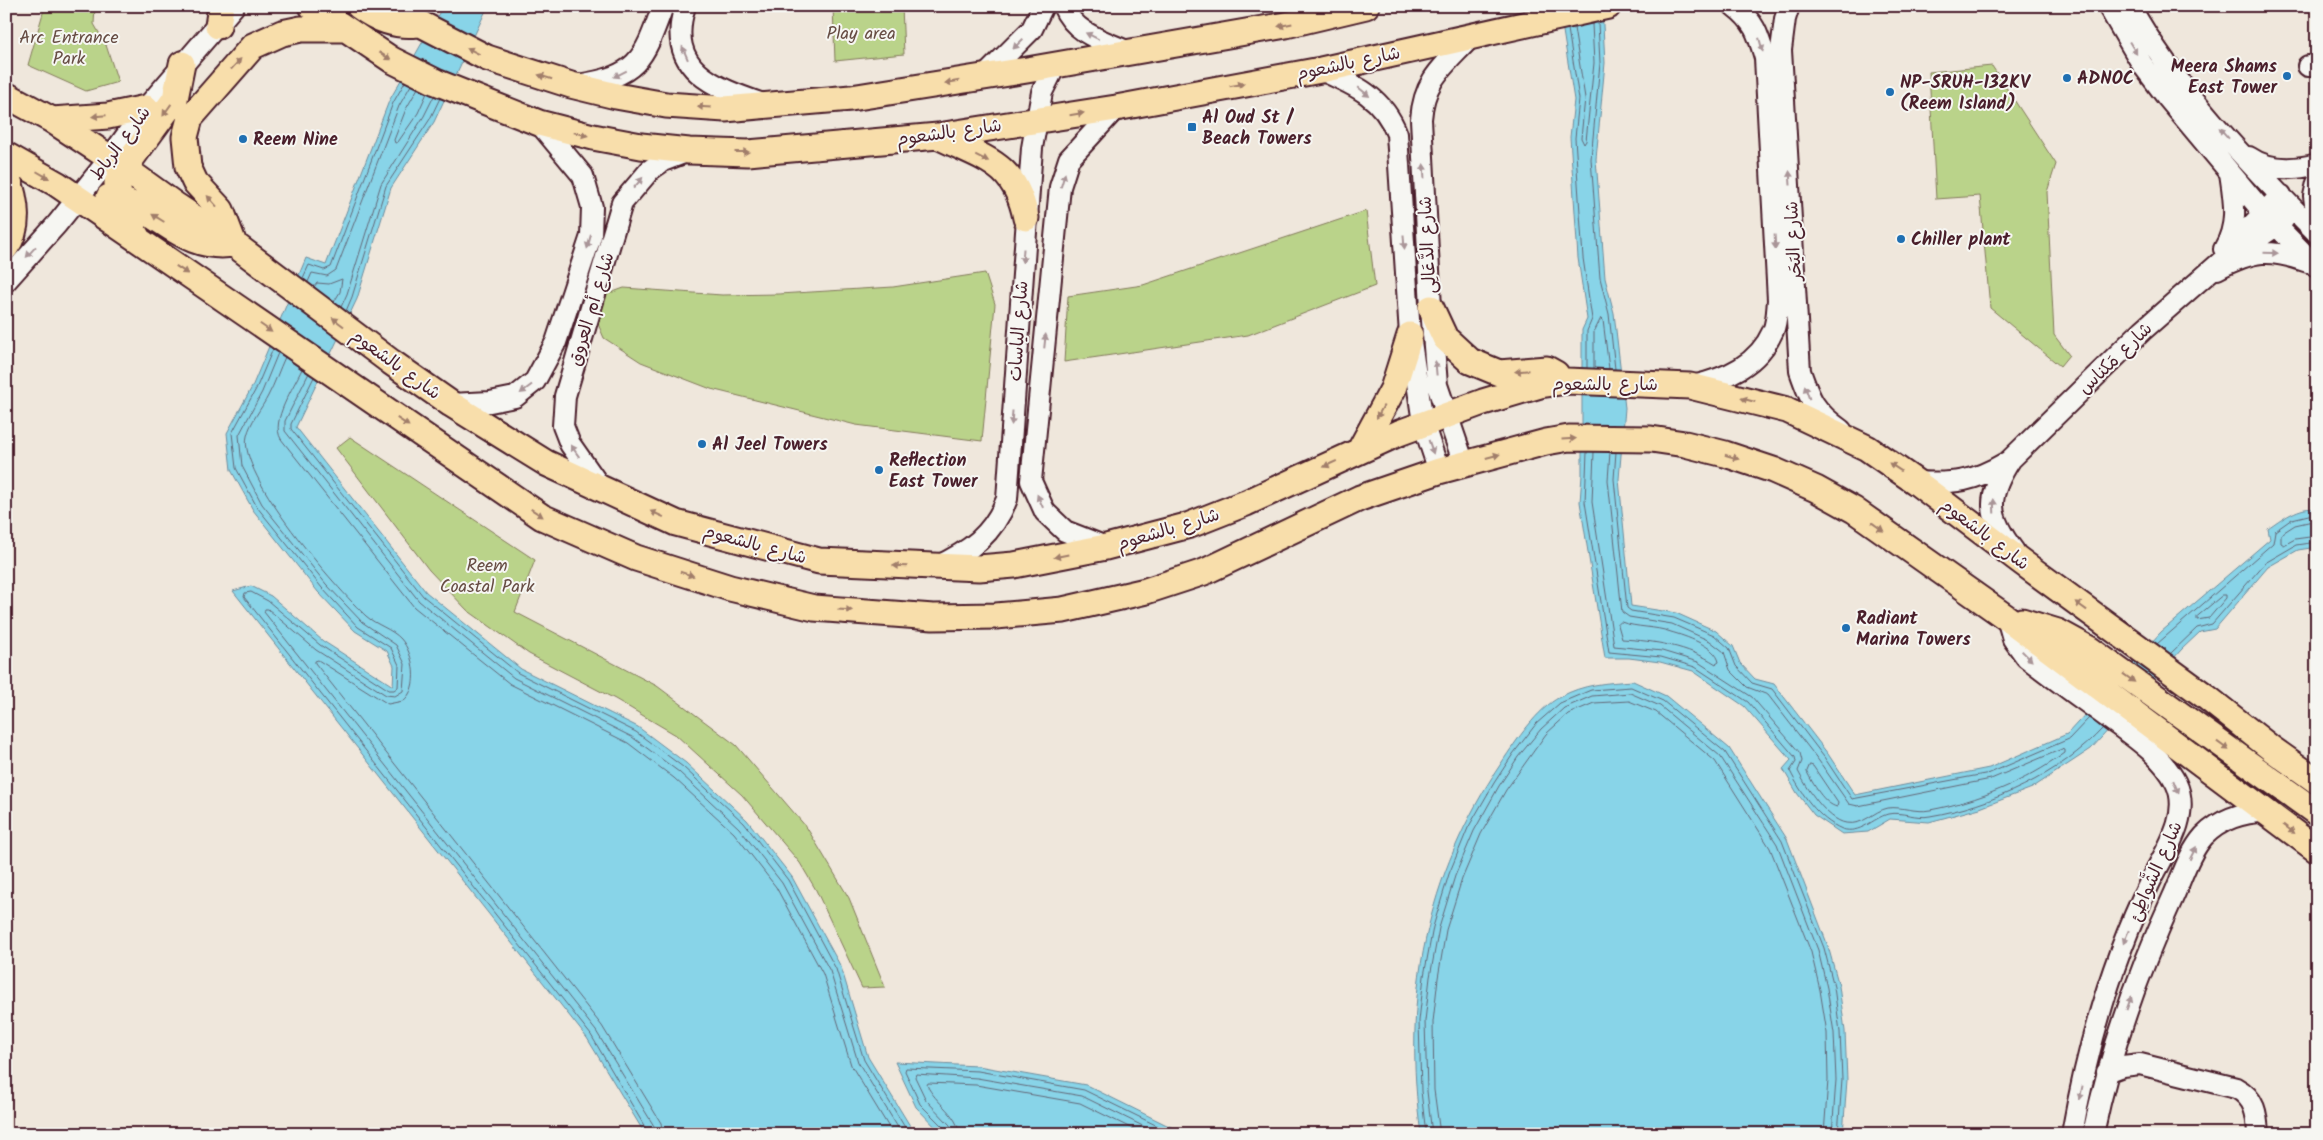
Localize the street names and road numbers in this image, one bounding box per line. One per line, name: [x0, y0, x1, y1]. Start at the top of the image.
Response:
street label: شارع بالشعوم: [1293, 39, 1403, 90]
street label: شارع الرباط: [83, 100, 159, 187]
street label: شارع بالشعوم: [895, 112, 1004, 155]
street label: شارع الدَّعَالِى: [1411, 195, 1446, 295]
street label: شارع اليَحَر: [1778, 200, 1811, 284]
street label: شارع أم العروق: [561, 249, 623, 370]
street label: شارع الياسات: [1002, 280, 1037, 382]
street label: شارع مَكناس: [2072, 316, 2160, 402]
street label: شارع بالشعوم: [344, 322, 447, 408]
street label: شارع بالشعوم: [1552, 371, 1658, 400]
street label: شارع بالشعوم: [1933, 492, 2035, 579]
street label: شارع بالشعوم: [1113, 501, 1223, 560]
street label: شارع بالشعوم: [700, 518, 810, 573]
street label: شارع الشَّواطِئ: [2120, 816, 2191, 926]

